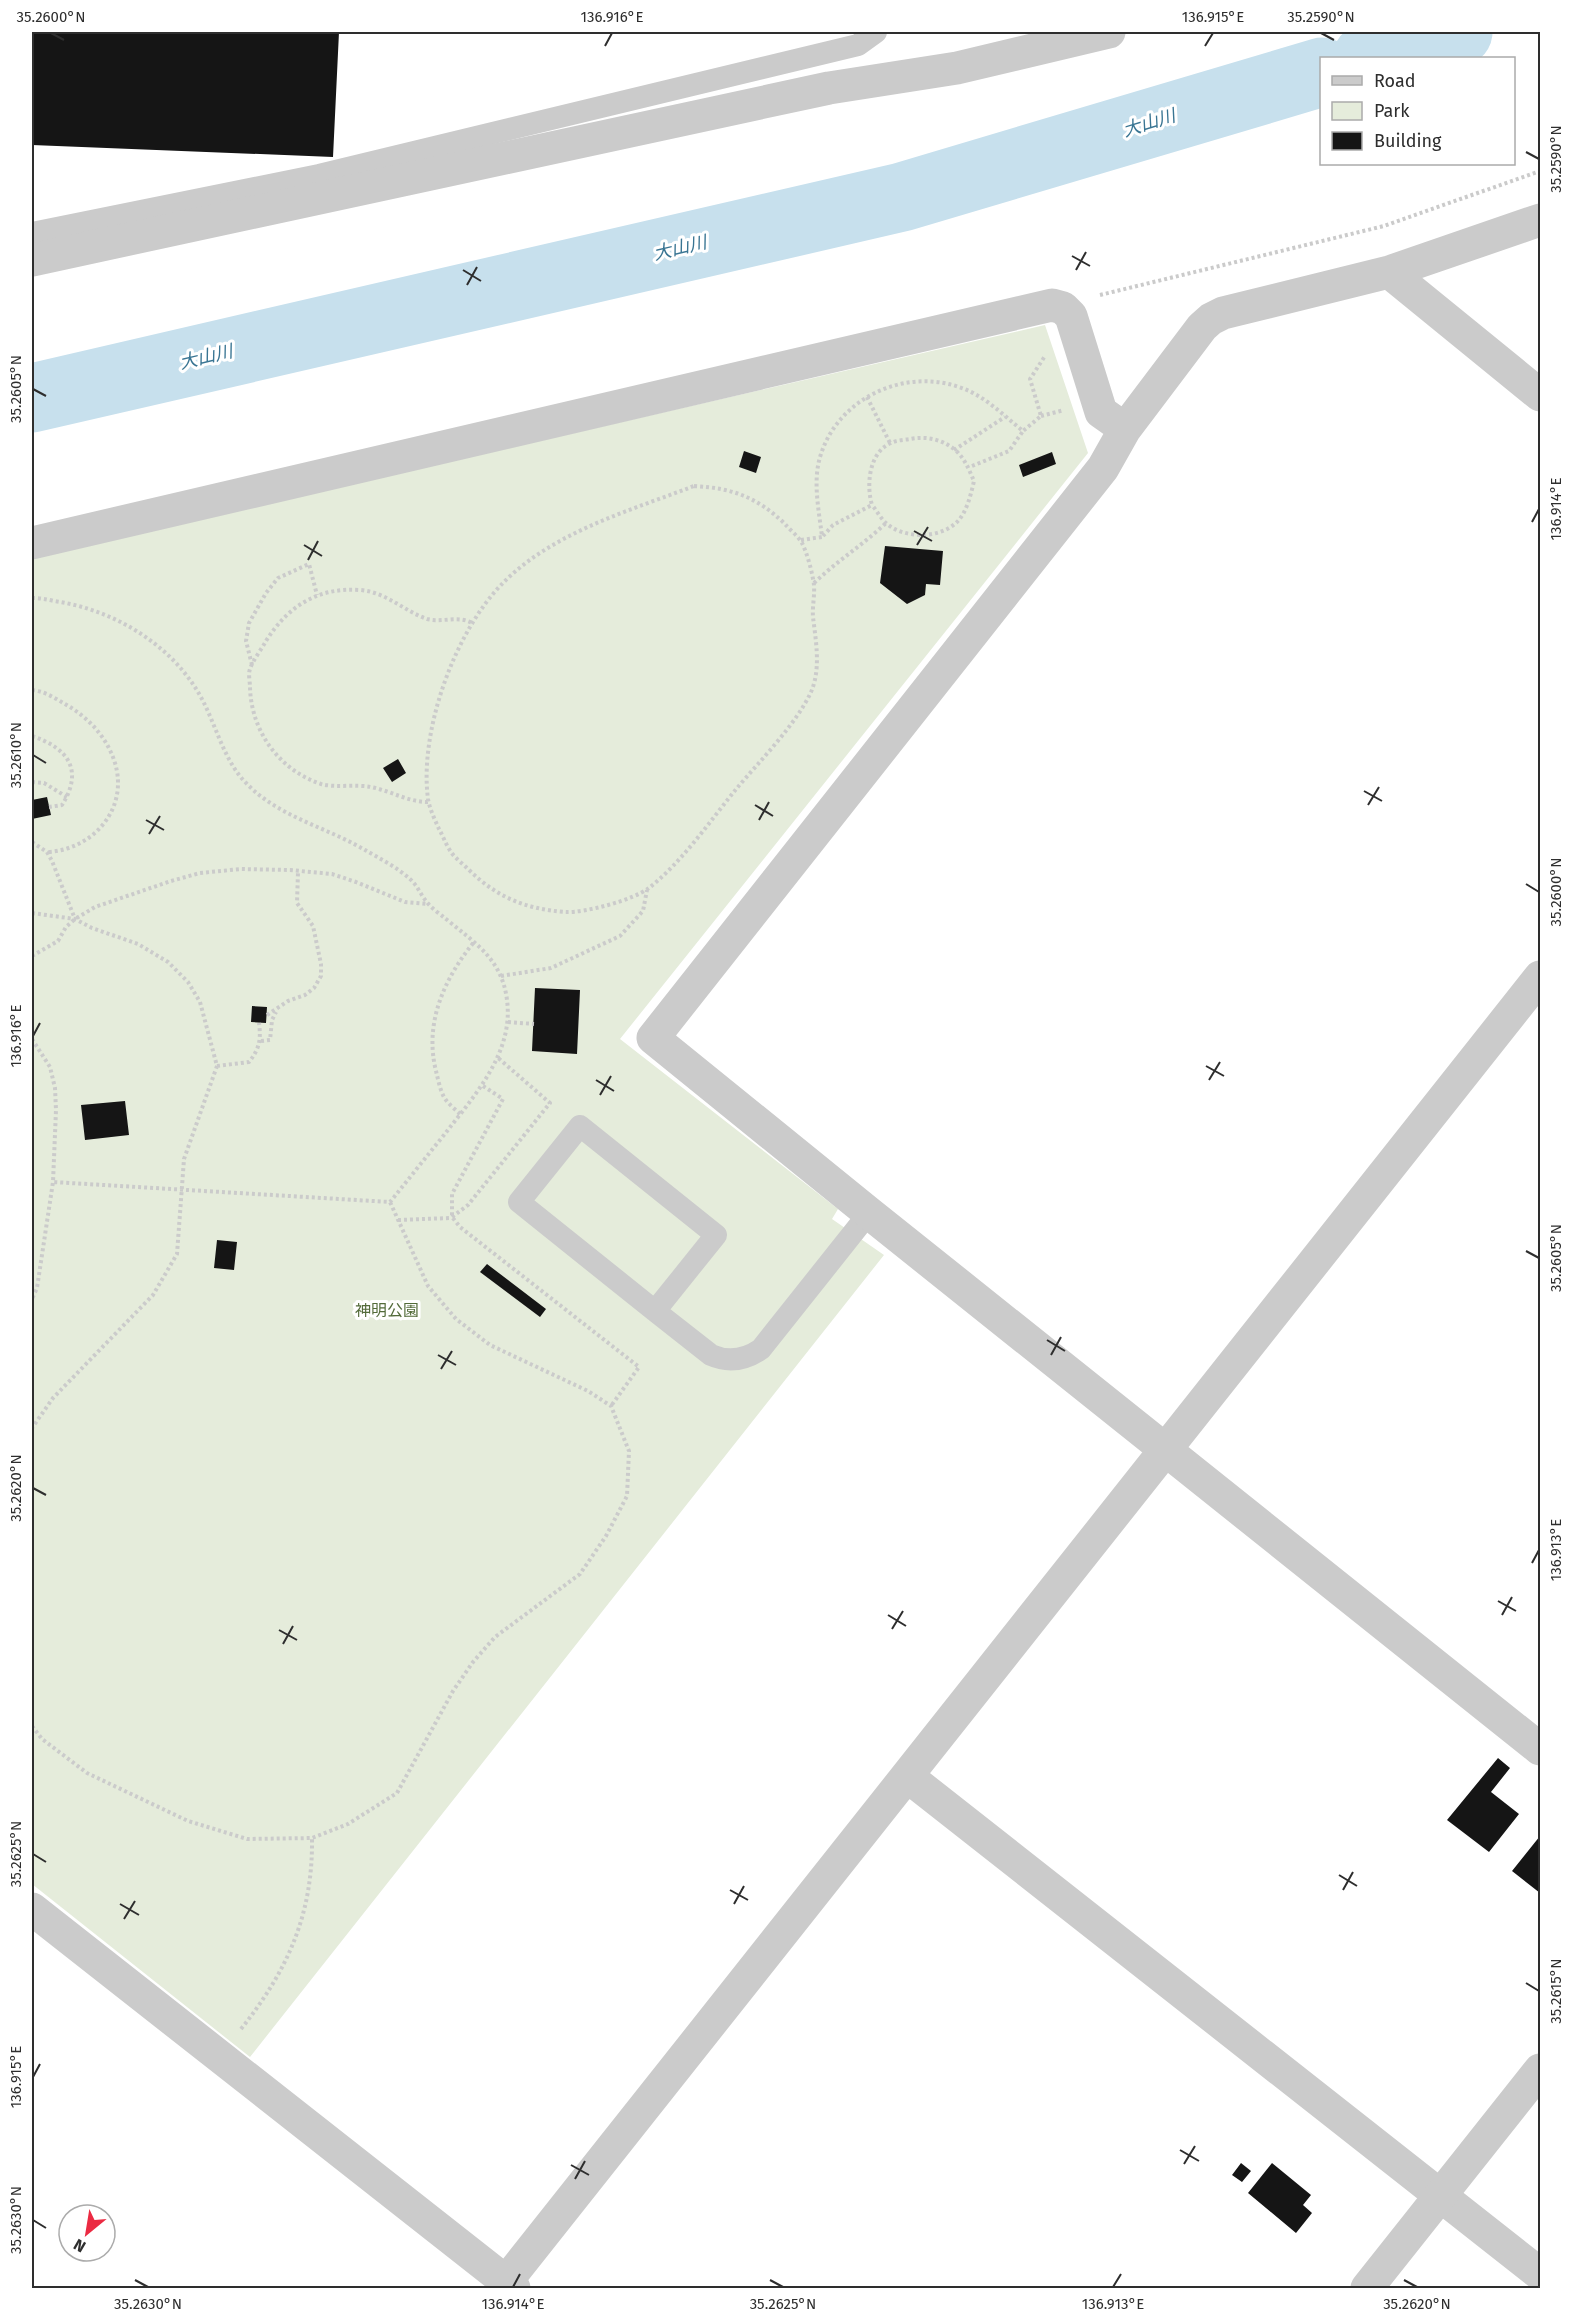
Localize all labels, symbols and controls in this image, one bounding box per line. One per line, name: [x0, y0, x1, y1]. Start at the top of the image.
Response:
text: 35.2600°N: [17, 8, 85, 26]
text: 136.916°E: [581, 8, 644, 26]
text: 136.915°E: [1182, 8, 1244, 26]
text: 35.2590°N: [1287, 8, 1355, 26]
legend: [1320, 57, 1515, 165]
text: Road: [1374, 70, 1416, 92]
text: Park: [1374, 100, 1410, 122]
water label: 大山川: [1120, 104, 1180, 141]
text: 35.2590°N: [1547, 125, 1565, 193]
text: Building: [1374, 130, 1442, 152]
water label: 大山川: [651, 231, 711, 265]
water label: 大山川: [177, 340, 237, 374]
text: 35.2605°N: [7, 355, 25, 423]
text: 136.914°E: [1547, 477, 1565, 541]
text: 35.2610°N: [7, 722, 25, 788]
text: 35.2600°N: [1547, 858, 1565, 926]
text: 136.916°E: [7, 1005, 25, 1068]
text: 35.2605°N: [1547, 1224, 1565, 1292]
park label: 神明公園: [355, 1301, 419, 1320]
text: 35.2620°N: [7, 1454, 25, 1522]
text: 136.913°E: [1547, 1519, 1565, 1581]
text: 35.2625°N: [7, 1821, 25, 1887]
text: 35.2615°N: [1547, 1958, 1565, 2024]
text: 136.915°E: [7, 2046, 25, 2108]
text: 35.2630°N: [7, 2186, 25, 2254]
north arrow: [57, 2203, 117, 2263]
text: N: [70, 2235, 89, 2256]
text: 35.2630°N: [114, 2295, 182, 2313]
text: 136.914°E: [481, 2295, 545, 2313]
text: 35.2625°N: [750, 2295, 816, 2313]
text: 136.913°E: [1082, 2295, 1144, 2313]
text: 35.2620°N: [1383, 2295, 1451, 2313]

